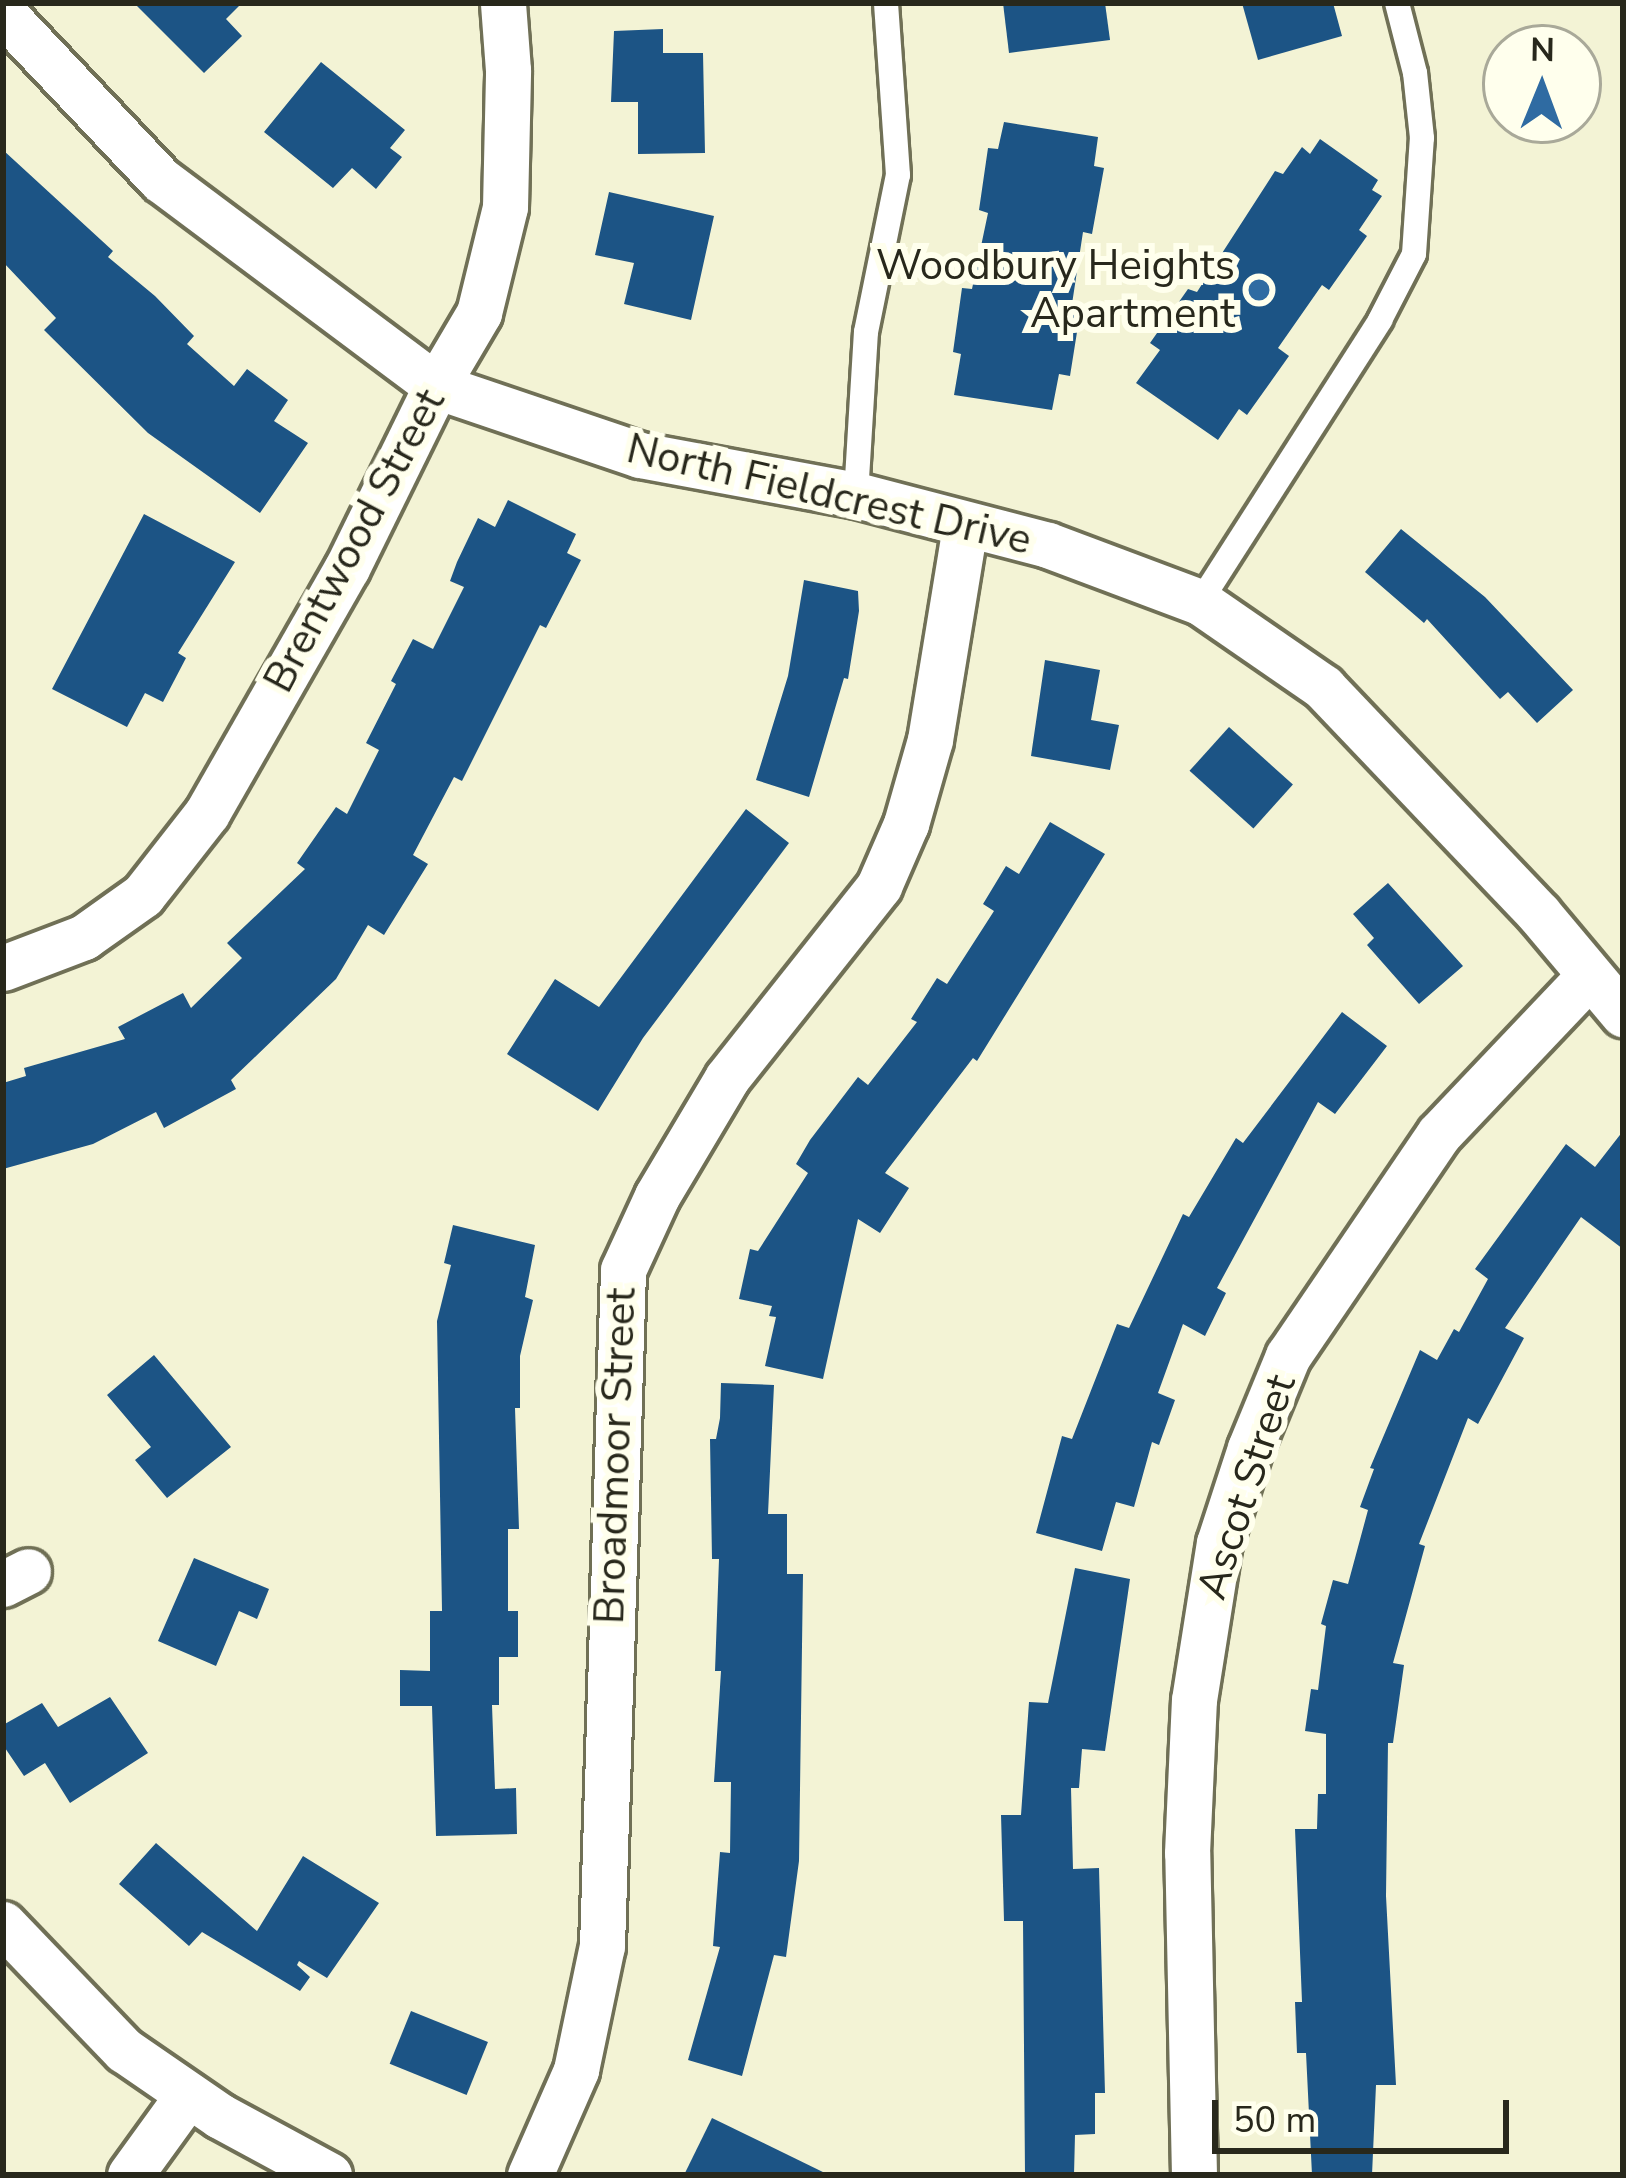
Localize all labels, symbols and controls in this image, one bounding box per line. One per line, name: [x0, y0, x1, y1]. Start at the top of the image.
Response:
north arrow: [1482, 24, 1602, 144]
text: N: [1530, 28, 1555, 73]
place label: Woodbury Heights Apartment: [876, 241, 1235, 340]
marker: Woodbury Heights Apartment: [1246, 277, 1272, 303]
street label: Brentwood Street: [254, 381, 456, 701]
street label: North Fieldcrest Drive: [622, 424, 1036, 566]
street label: Broadmoor Street: [585, 1287, 647, 1625]
street label: Ascot Street: [1187, 1369, 1307, 1605]
scale bar: [1218, 2076, 1515, 2150]
text: 50 m: [1233, 2096, 1316, 2145]

